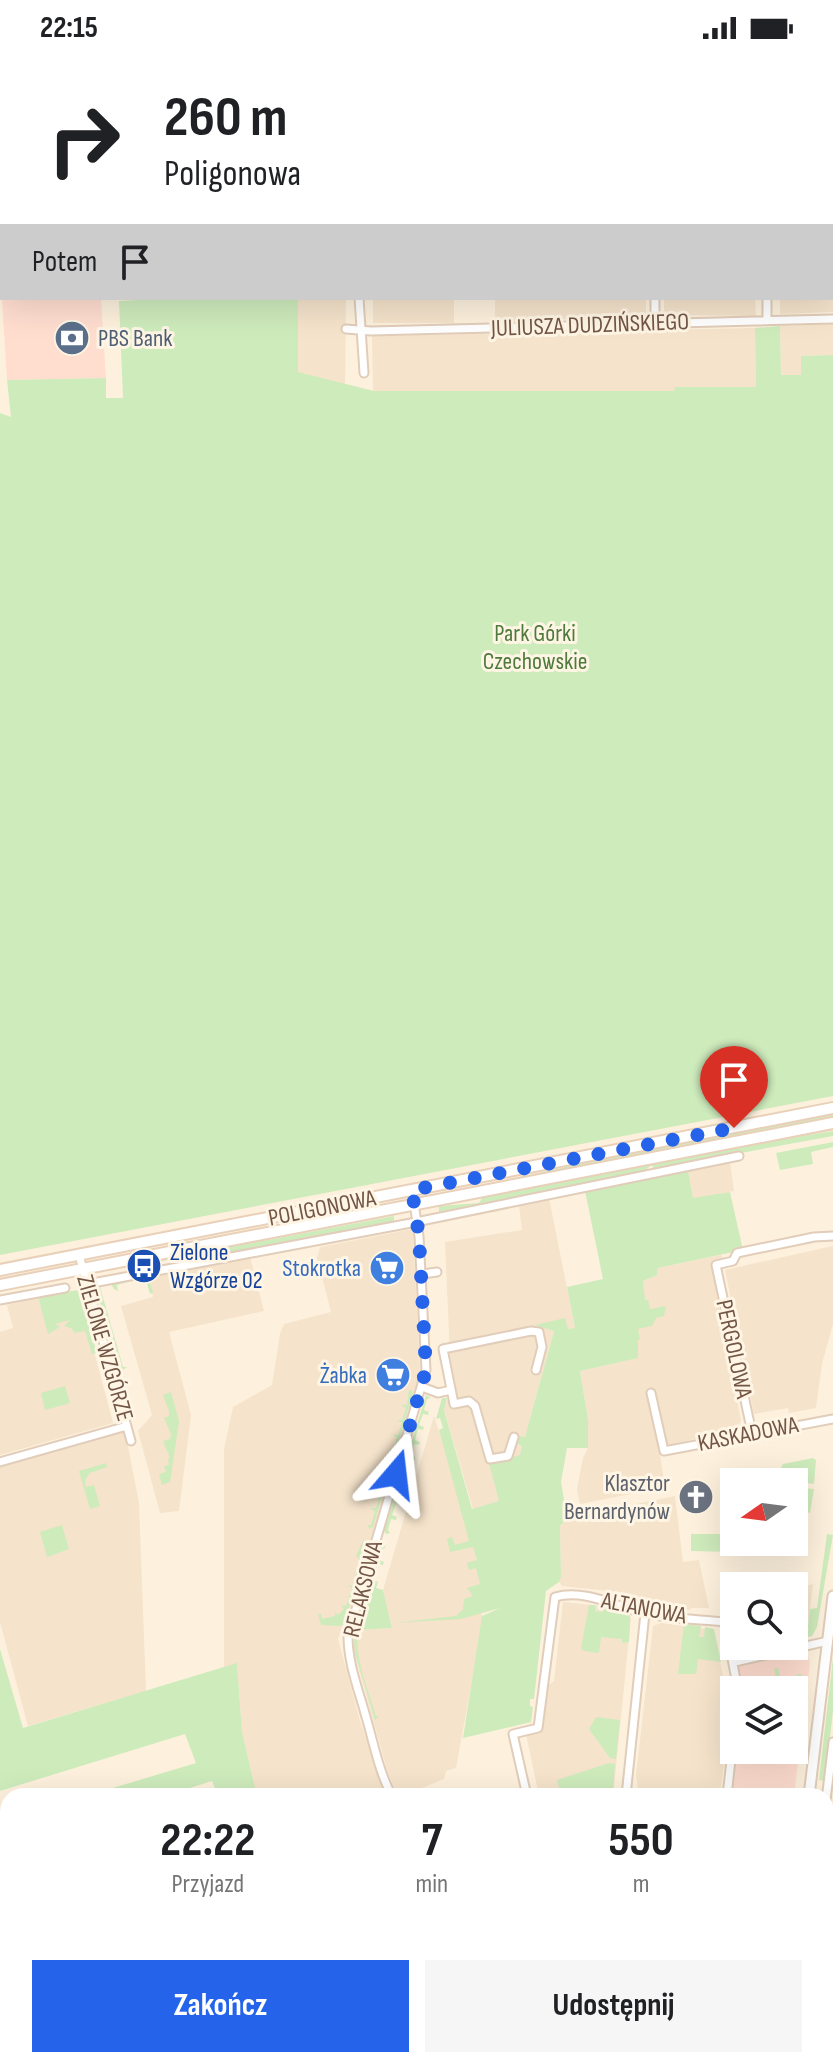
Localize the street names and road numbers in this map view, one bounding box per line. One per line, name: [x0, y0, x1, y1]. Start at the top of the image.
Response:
street label: JULIUSZA DUDZIŃSKIEGO: [489, 307, 690, 343]
street label: POLIGONOWA: [266, 1183, 379, 1233]
street label: ZIELONE WZGÓRZE: [70, 1271, 140, 1425]
street label: PERGOLOWA: [709, 1297, 759, 1402]
street label: KASKADOWA: [695, 1410, 801, 1458]
street label: RELAKSOWA: [337, 1537, 389, 1640]
street label: ALTANOWA: [598, 1585, 690, 1631]

